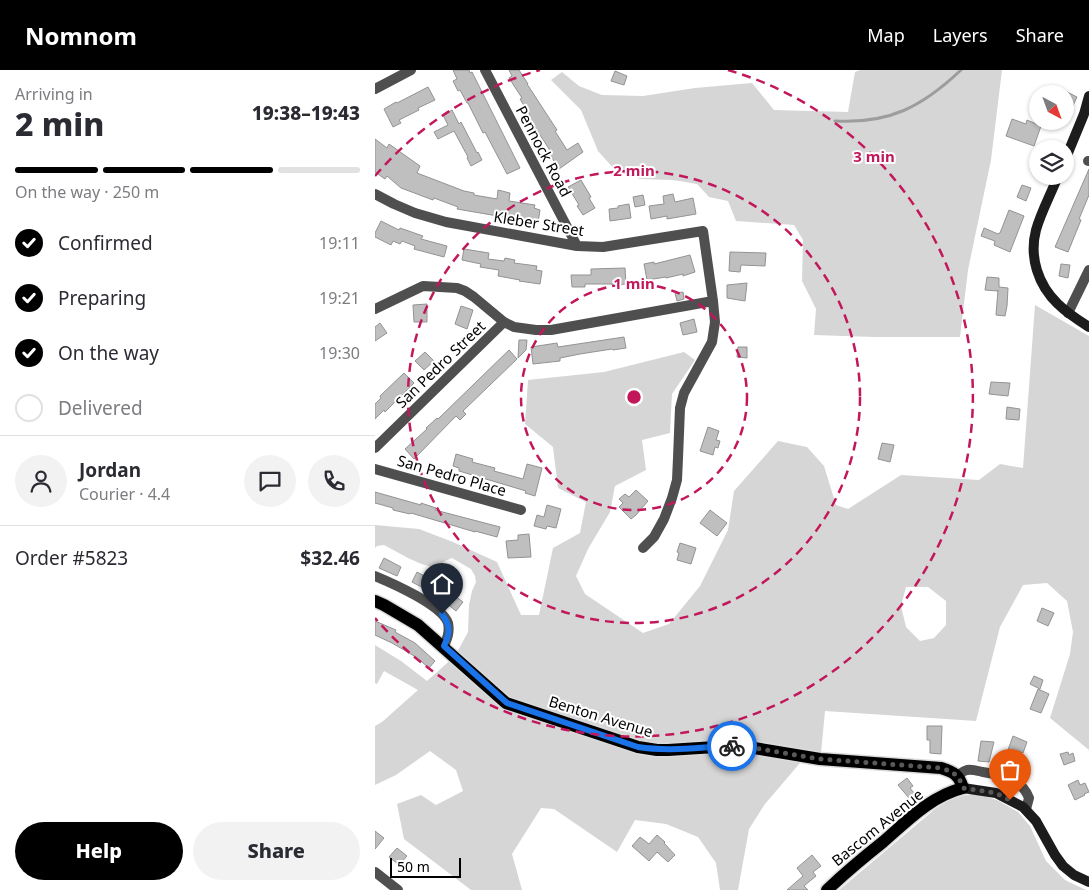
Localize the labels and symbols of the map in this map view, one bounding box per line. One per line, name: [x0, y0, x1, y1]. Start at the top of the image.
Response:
north arrow: [1029, 85, 1074, 130]
street label: Pennock Road: [512, 102, 576, 200]
text: 3 min: [853, 146, 895, 166]
text: 2 min: [613, 160, 655, 180]
street label: Kleber Street: [492, 206, 586, 240]
text: 1 min: [613, 273, 655, 293]
street label: San Pedro Street: [391, 316, 490, 412]
centre of rings: [625, 388, 643, 406]
street label: San Pedro Place: [395, 450, 509, 500]
pin: [421, 563, 463, 614]
street label: Benton Avenue: [547, 691, 655, 741]
courier: [707, 721, 757, 771]
pin: [989, 749, 1031, 800]
street label: Bascom Avenue: [827, 784, 927, 870]
scale bar: [390, 855, 461, 878]

